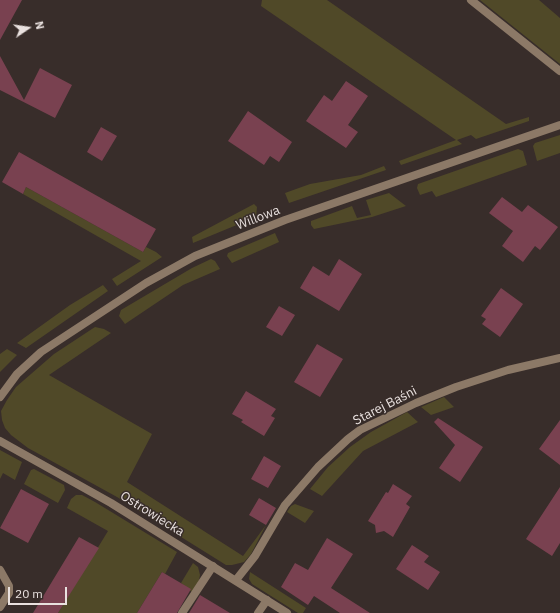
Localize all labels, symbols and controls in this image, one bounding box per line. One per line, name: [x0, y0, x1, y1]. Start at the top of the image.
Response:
north arrow: [8, 8, 48, 48]
text: N: [32, 20, 47, 31]
street label: Willowa: [234, 202, 282, 234]
street label: Starej Baśni: [350, 383, 420, 429]
street label: Ostrowiecka: [117, 488, 187, 540]
scale bar: [10, 579, 69, 605]
text: 20 m: [15, 586, 43, 601]

